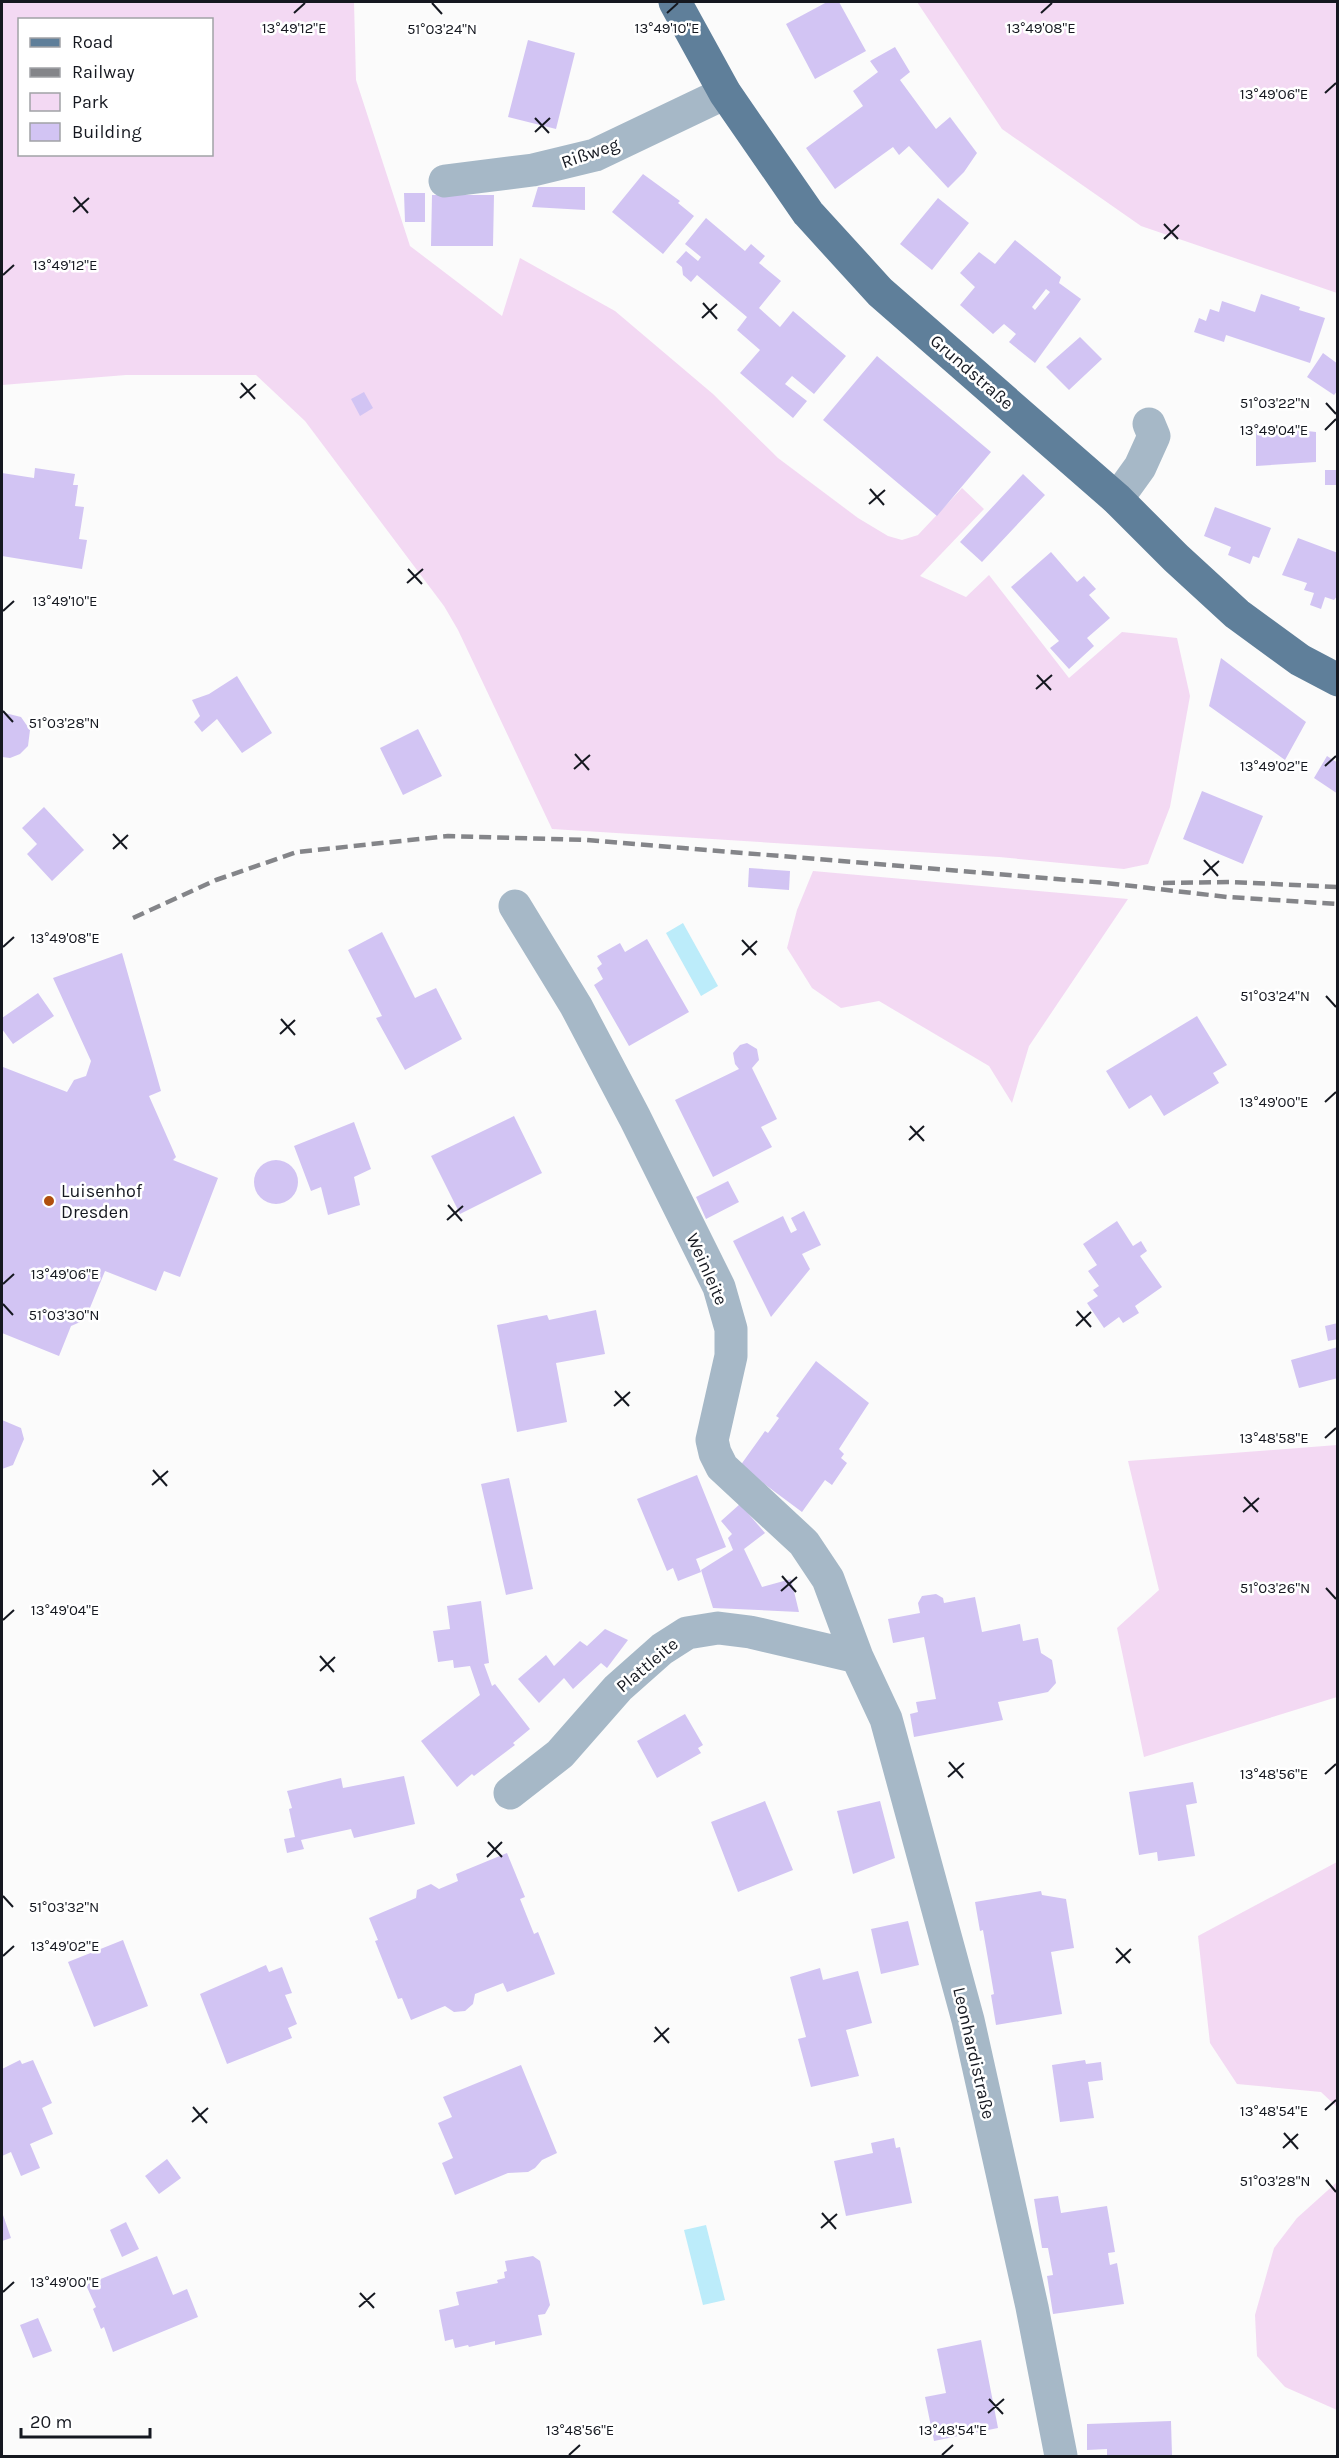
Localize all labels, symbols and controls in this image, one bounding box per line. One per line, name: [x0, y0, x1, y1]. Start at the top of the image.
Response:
legend: [18, 18, 213, 156]
text: 13°49'12"E: [262, 19, 326, 37]
text: 13°49'10"E: [635, 19, 699, 37]
text: 13°49'08"E: [1006, 19, 1076, 37]
text: 51°03'24"N: [407, 20, 477, 38]
text: Road: [72, 31, 113, 53]
text: Railway: [72, 61, 135, 83]
text: 13°49'06"E: [1240, 85, 1308, 103]
text: Park: [72, 91, 109, 113]
text: Building: [72, 121, 142, 143]
street label: Rißweg: [558, 133, 622, 173]
text: 13°49'12"E: [33, 256, 97, 274]
street label: Grundstraße: [926, 330, 1018, 414]
text: 51°03'22"N: [1240, 394, 1310, 412]
text: 13°49'04"E: [1240, 421, 1308, 439]
text: 13°49'10"E: [33, 592, 97, 610]
text: 51°03'28"N: [28, 714, 100, 732]
text: 13°49'02"E: [1240, 757, 1308, 775]
text: 13°49'08"E: [30, 929, 100, 947]
text: 51°03'24"N: [1240, 987, 1310, 1005]
text: 13°49'00"E: [1240, 1093, 1308, 1111]
place label: Luisenhof Dresden: [61, 1180, 143, 1223]
marker: Luisenhof Dresden: [42, 1194, 56, 1208]
street label: Weinleite: [681, 1230, 733, 1308]
text: 13°49'06"E: [31, 1265, 99, 1283]
text: 51°03'30"N: [29, 1306, 99, 1324]
text: 13°48'58"E: [1239, 1429, 1309, 1447]
text: 51°03'26"N: [1240, 1579, 1310, 1597]
text: 13°49'04"E: [31, 1601, 99, 1619]
street label: Plattleite: [612, 1633, 682, 1697]
text: 13°48'56"E: [1240, 1765, 1308, 1783]
text: 51°03'32"N: [29, 1898, 99, 1916]
text: 13°49'02"E: [31, 1937, 99, 1955]
street label: Leonhardistraße: [948, 1985, 1000, 2121]
text: 13°48'54"E: [1240, 2102, 1308, 2120]
text: 51°03'28"N: [1239, 2172, 1311, 2190]
text: 13°49'00"E: [31, 2273, 99, 2291]
scale bar: [21, 2401, 150, 2439]
text: 20 m: [30, 2411, 72, 2433]
text: 13°48'56"E: [546, 2421, 614, 2439]
text: 13°48'54"E: [919, 2421, 987, 2439]

